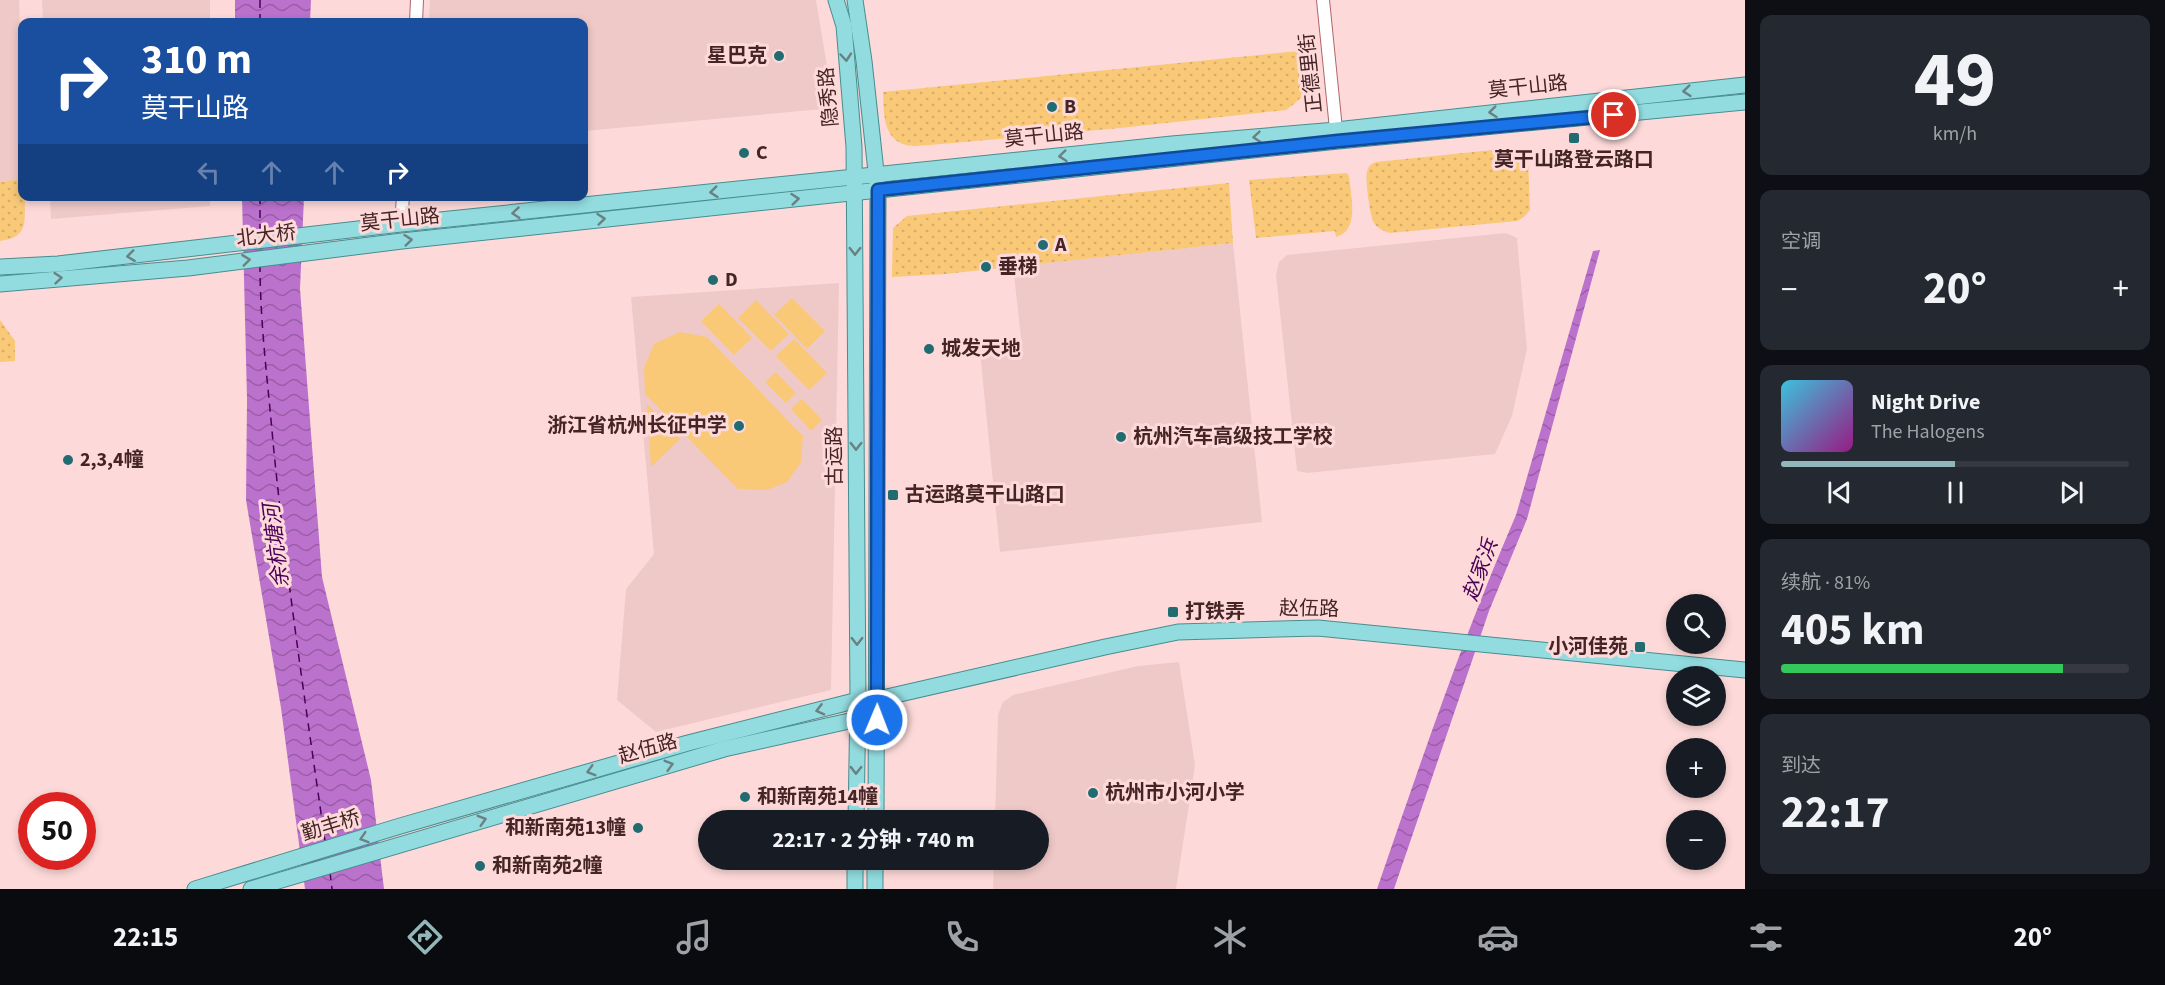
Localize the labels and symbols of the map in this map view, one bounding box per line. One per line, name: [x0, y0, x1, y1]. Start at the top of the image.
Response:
street label: 正德里街: [1293, 32, 1329, 114]
place label: 星巴克: [707, 42, 767, 70]
marker: 星巴克: [772, 49, 786, 63]
one-way arrow: [840, 53, 853, 62]
street label: 隐秀路: [812, 66, 846, 128]
street label: 莫干山路: [1487, 69, 1569, 105]
one-way arrow: [1682, 84, 1691, 97]
pin: [1588, 89, 1639, 140]
place label: B: [1064, 93, 1076, 121]
marker: B: [1045, 100, 1059, 114]
one-way arrow: [1488, 106, 1498, 118]
street label: 莫干山路: [1003, 118, 1085, 154]
one-way arrow: [1253, 130, 1262, 143]
marker: 莫干山路登云路口: [1567, 131, 1581, 145]
place label: C: [756, 139, 768, 167]
marker: C: [737, 146, 751, 160]
place label: 莫干山路登云路口: [1494, 146, 1654, 174]
one-way arrow: [1059, 149, 1068, 161]
one-way arrow: [710, 185, 719, 198]
one-way arrow: [791, 193, 800, 206]
street label: 莫干山路: [359, 202, 441, 238]
one-way arrow: [511, 206, 520, 219]
one-way arrow: [597, 213, 606, 226]
street label: 北大桥: [235, 218, 297, 254]
place label: A: [1054, 231, 1067, 259]
one-way arrow: [403, 234, 412, 247]
marker: A: [1036, 238, 1050, 252]
one-way arrow: [849, 246, 861, 255]
one-way arrow: [126, 249, 135, 261]
place label: 垂梯: [998, 253, 1038, 281]
one-way arrow: [241, 254, 250, 267]
marker: 垂梯: [979, 260, 993, 274]
place label: D: [725, 266, 738, 294]
one-way arrow: [54, 272, 63, 285]
marker: D: [706, 273, 720, 287]
place label: 城发天地: [941, 335, 1021, 363]
marker: 城发天地: [922, 342, 936, 356]
place label: 浙江省杭州长征中学: [547, 412, 727, 440]
marker: 浙江省杭州长征中学: [732, 419, 746, 433]
place label: 杭州汽车高级技工学校: [1133, 423, 1333, 451]
street label: 古运路: [821, 426, 849, 486]
marker: 杭州汽车高级技工学校: [1114, 430, 1128, 444]
one-way arrow: [850, 441, 862, 450]
place label: 2,3,4幢: [80, 446, 144, 474]
marker: 2,3,4幢: [61, 453, 75, 467]
place label: 古运路莫干山路口: [905, 481, 1065, 509]
marker: 古运路莫干山路口: [886, 488, 900, 502]
water label: 余杭塘河: [256, 499, 296, 590]
water label: 赵家浜: [1455, 533, 1506, 605]
street label: 赵伍路: [1279, 594, 1339, 624]
place label: 打铁弄: [1185, 598, 1245, 626]
marker: 打铁弄: [1166, 605, 1180, 619]
place label: 小河佳苑: [1548, 633, 1628, 661]
one-way arrow: [851, 636, 863, 645]
marker: 小河佳苑: [1633, 640, 1647, 654]
position arrow: [845, 688, 909, 752]
one-way arrow: [816, 702, 826, 715]
street label: 赵伍路: [615, 727, 681, 771]
one-way arrow: [663, 760, 674, 772]
one-way arrow: [586, 763, 596, 776]
one-way arrow: [850, 765, 863, 774]
place label: 杭州市小河小学: [1105, 779, 1245, 807]
place label: 和新南苑14幢: [757, 783, 878, 811]
marker: 杭州市小河小学: [1086, 786, 1100, 800]
marker: 和新南苑14幢: [738, 790, 752, 804]
speed limit sign: 50: [18, 792, 96, 870]
street label: 勤丰桥: [298, 804, 364, 848]
place label: 和新南苑13幢: [505, 814, 626, 842]
one-way arrow: [476, 815, 487, 827]
marker: 和新南苑13幢: [631, 821, 645, 835]
one-way arrow: [359, 830, 370, 843]
place label: 和新南苑2幢: [492, 852, 603, 880]
marker: 和新南苑2幢: [473, 859, 487, 873]

